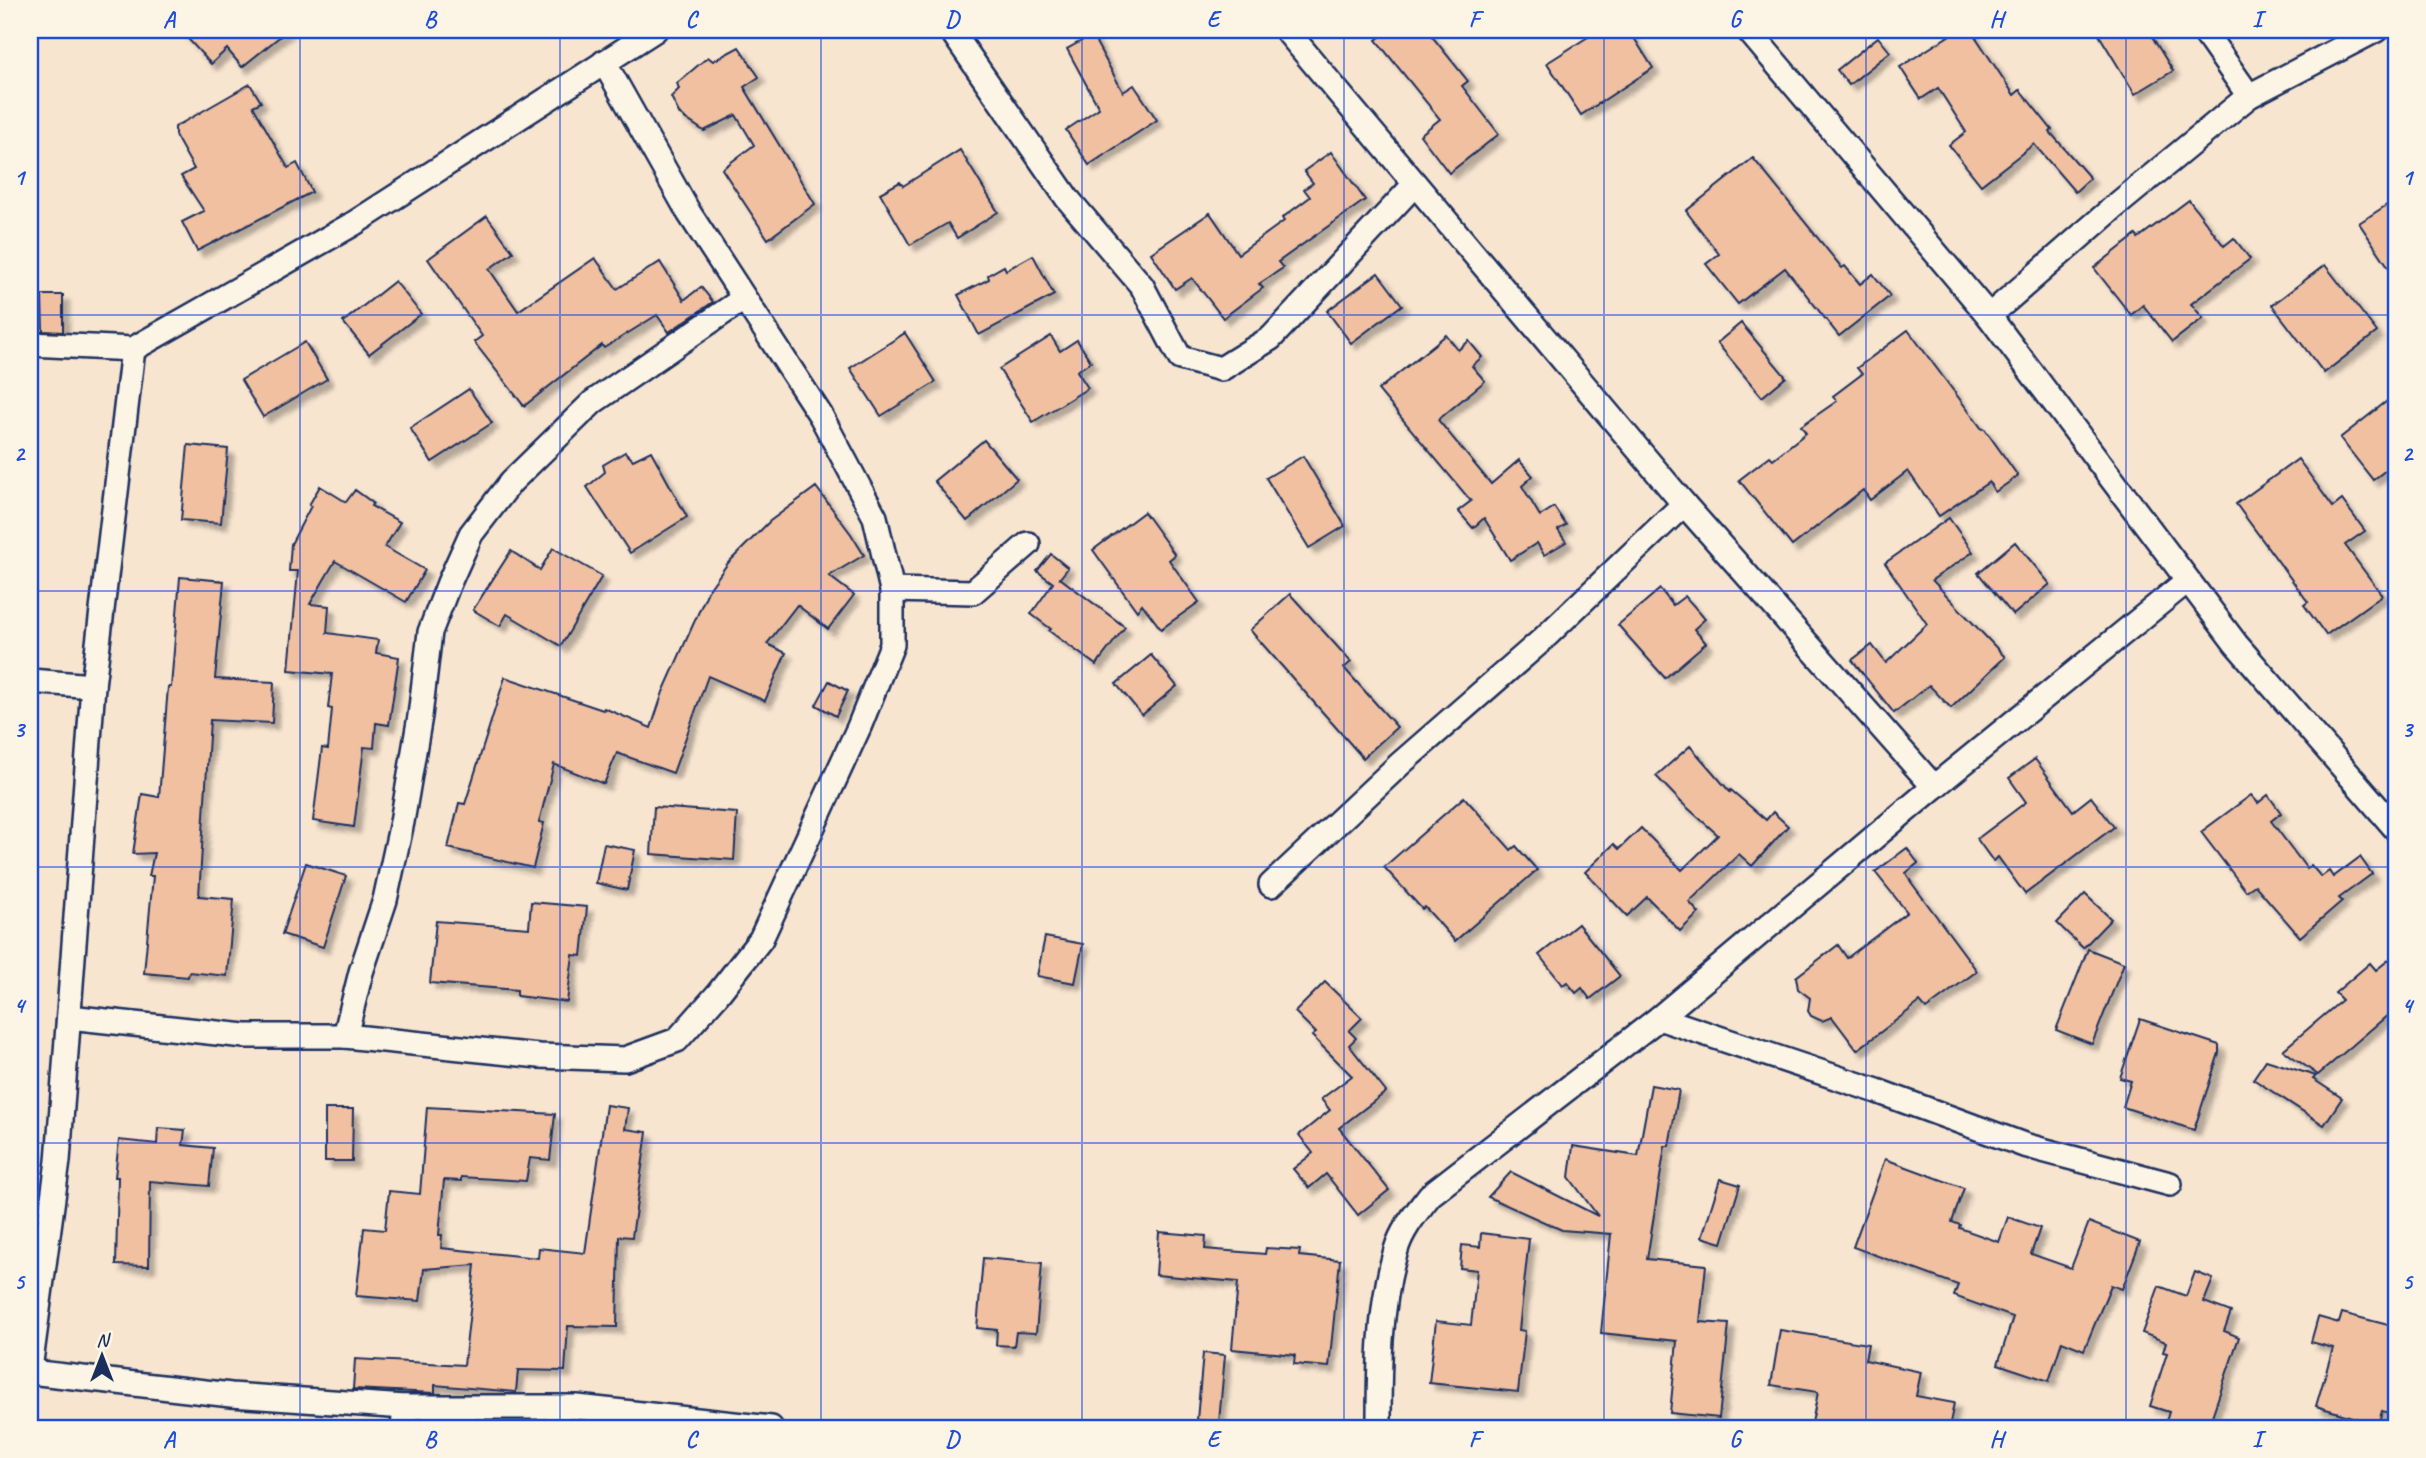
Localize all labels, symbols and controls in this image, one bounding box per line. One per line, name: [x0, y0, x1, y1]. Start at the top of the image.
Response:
text: A: [163, 5, 177, 34]
text: B: [424, 5, 438, 34]
text: C: [686, 5, 700, 34]
text: D: [945, 5, 961, 34]
text: E: [1207, 5, 1223, 34]
text: F: [1469, 5, 1485, 34]
text: G: [1729, 5, 1744, 34]
text: H: [1989, 5, 2007, 34]
text: I: [2252, 5, 2267, 34]
text: 1: [14, 163, 27, 192]
text: 1: [2402, 163, 2415, 192]
text: 2: [14, 439, 27, 468]
text: 2: [2402, 439, 2415, 468]
text: 3: [14, 715, 27, 744]
text: 3: [2402, 715, 2415, 744]
text: 4: [14, 991, 27, 1020]
text: 4: [2402, 991, 2415, 1020]
text: 5: [14, 1267, 26, 1296]
text: 5: [2402, 1267, 2414, 1296]
north arrow: [66, 1322, 136, 1392]
text: N: [96, 1328, 111, 1352]
text: A: [163, 1425, 177, 1454]
text: B: [424, 1425, 438, 1454]
text: C: [686, 1425, 700, 1454]
text: D: [945, 1425, 961, 1454]
text: E: [1207, 1425, 1223, 1454]
text: F: [1469, 1425, 1485, 1454]
text: G: [1729, 1425, 1744, 1454]
text: H: [1989, 1425, 2007, 1454]
text: I: [2252, 1425, 2267, 1454]

